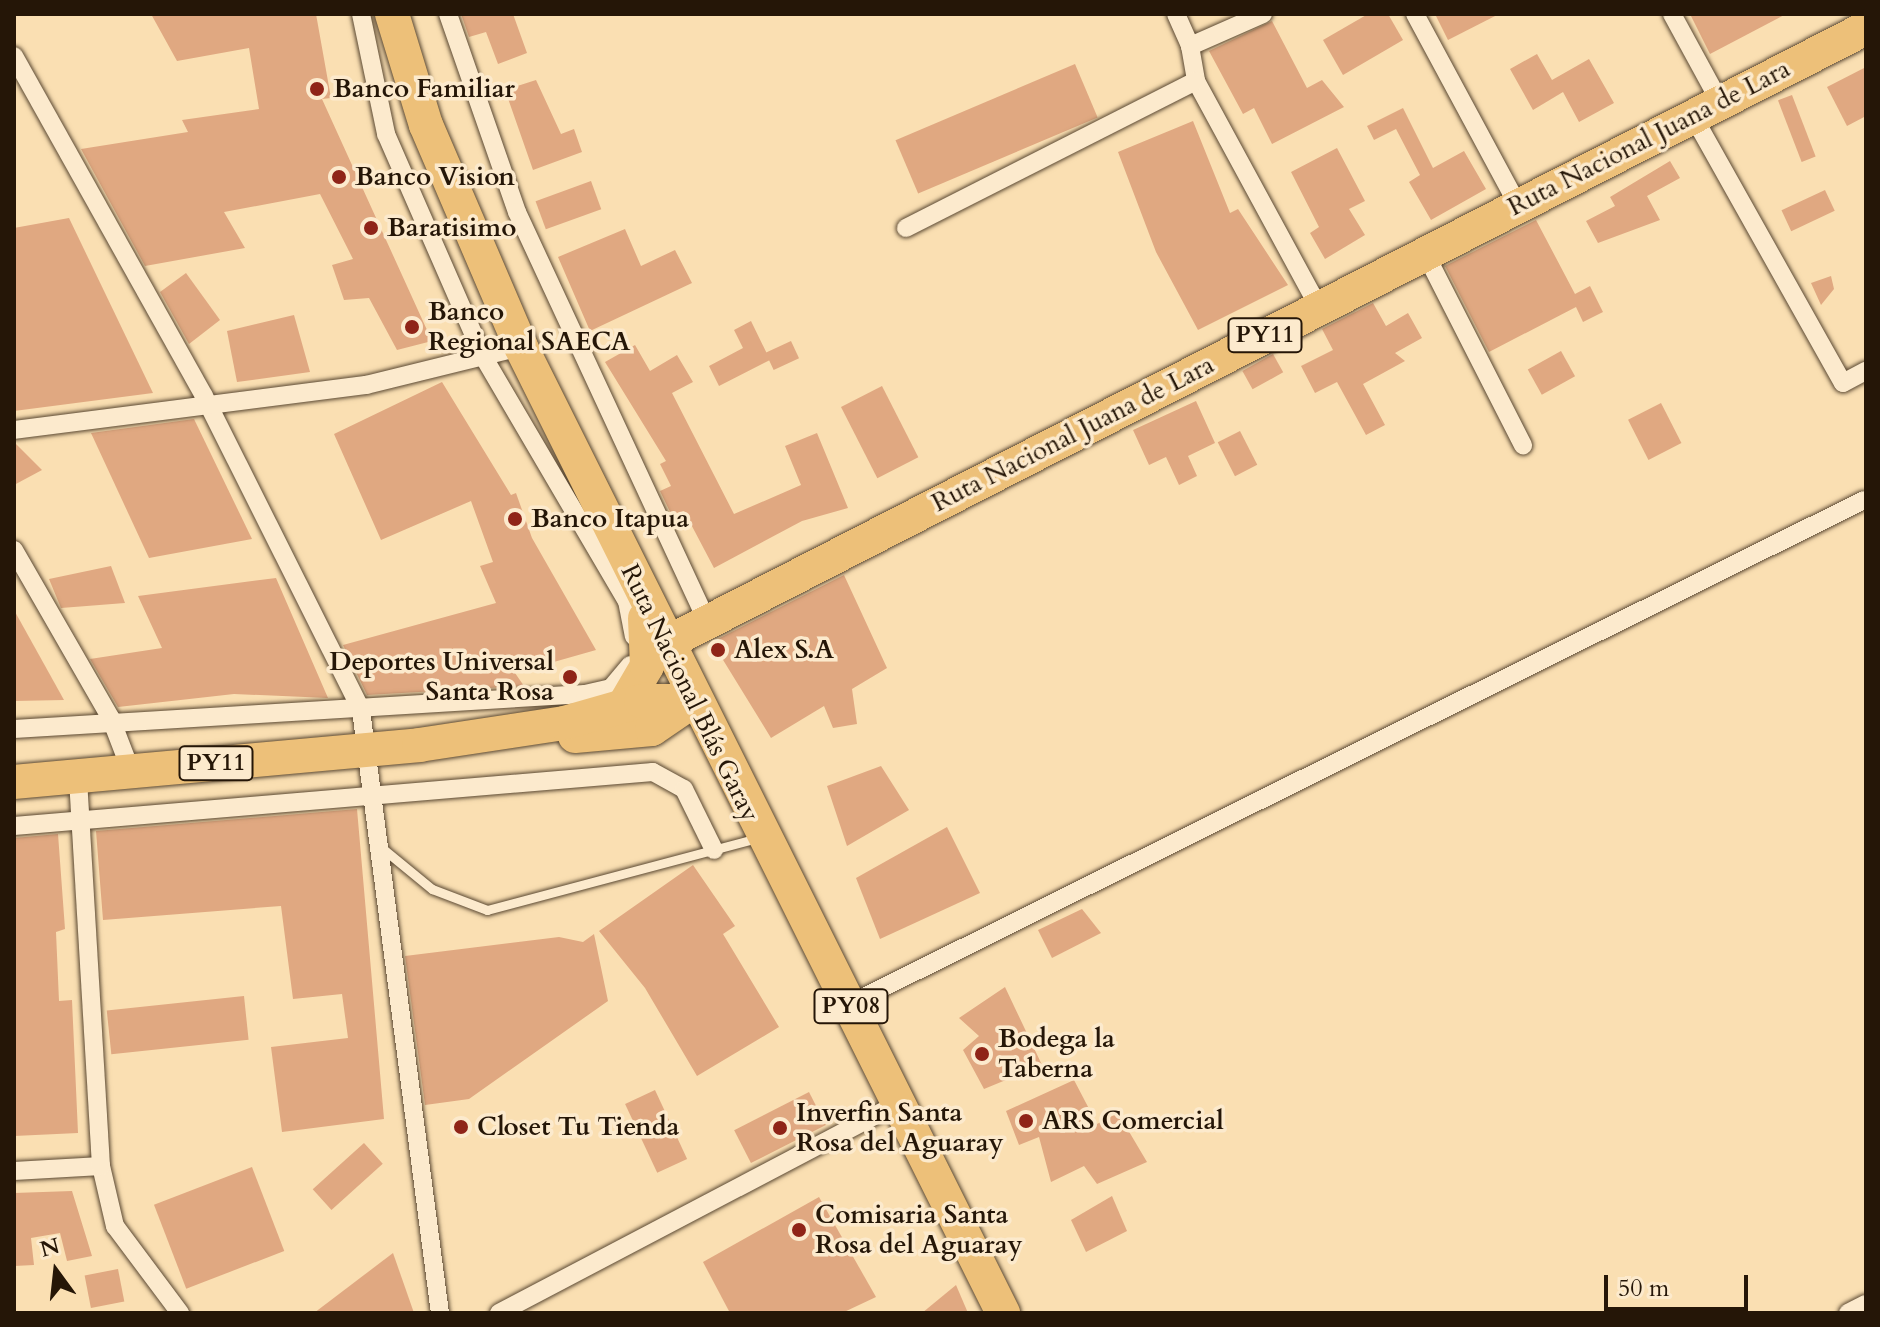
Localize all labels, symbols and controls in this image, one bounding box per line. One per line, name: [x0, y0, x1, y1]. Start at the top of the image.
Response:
street label: Ruta Nacional Juana de Lara: [1503, 53, 1795, 223]
place label: Banco Familiar: [333, 73, 515, 105]
marker: Banco Familiar: [308, 80, 326, 98]
place label: Banco Vision: [355, 161, 515, 193]
marker: Banco Vision: [330, 168, 348, 186]
place label: Baratisimo: [387, 212, 516, 244]
marker: Baratisimo: [362, 219, 380, 237]
place label: Banco Regional SAECA: [428, 296, 630, 358]
road number: PY11: [1227, 315, 1303, 355]
marker: Banco Regional SAECA: [403, 318, 421, 336]
street label: Ruta Nacional Juana de Lara: [927, 349, 1219, 519]
place label: Banco Itapua: [531, 503, 689, 535]
marker: Banco Itapua: [506, 510, 524, 528]
street label: Ruta Nacional Blás Garay: [614, 559, 766, 827]
place label: Alex S.A: [734, 634, 834, 666]
marker: Alex S.A: [709, 641, 727, 659]
place label: Deportes Universal Santa Rosa: [329, 646, 554, 708]
marker: Deportes Universal Santa Rosa: [561, 668, 579, 686]
road number: PY11: [178, 743, 254, 783]
road number: PY08: [813, 986, 889, 1026]
place label: Bodega la Taberna: [998, 1023, 1115, 1084]
marker: Bodega la Taberna: [973, 1045, 991, 1063]
place label: Inverfin Santa Rosa del Aguaray: [796, 1097, 1004, 1158]
place label: ARS Comercial: [1042, 1105, 1224, 1137]
place label: Closet Tu Tienda: [477, 1111, 679, 1143]
marker: ARS Comercial: [1017, 1112, 1035, 1130]
marker: Closet Tu Tienda: [452, 1118, 470, 1136]
marker: Inverfin Santa Rosa del Aguaray: [771, 1119, 789, 1137]
place label: Comisaria Santa Rosa del Aguaray: [815, 1199, 1023, 1260]
marker: Comisaria Santa Rosa del Aguaray: [790, 1221, 808, 1239]
north arrow: [16, 1231, 96, 1311]
text: N: [37, 1231, 63, 1265]
scale bar: [1608, 1259, 1752, 1309]
text: 50 m: [1618, 1272, 1669, 1305]

